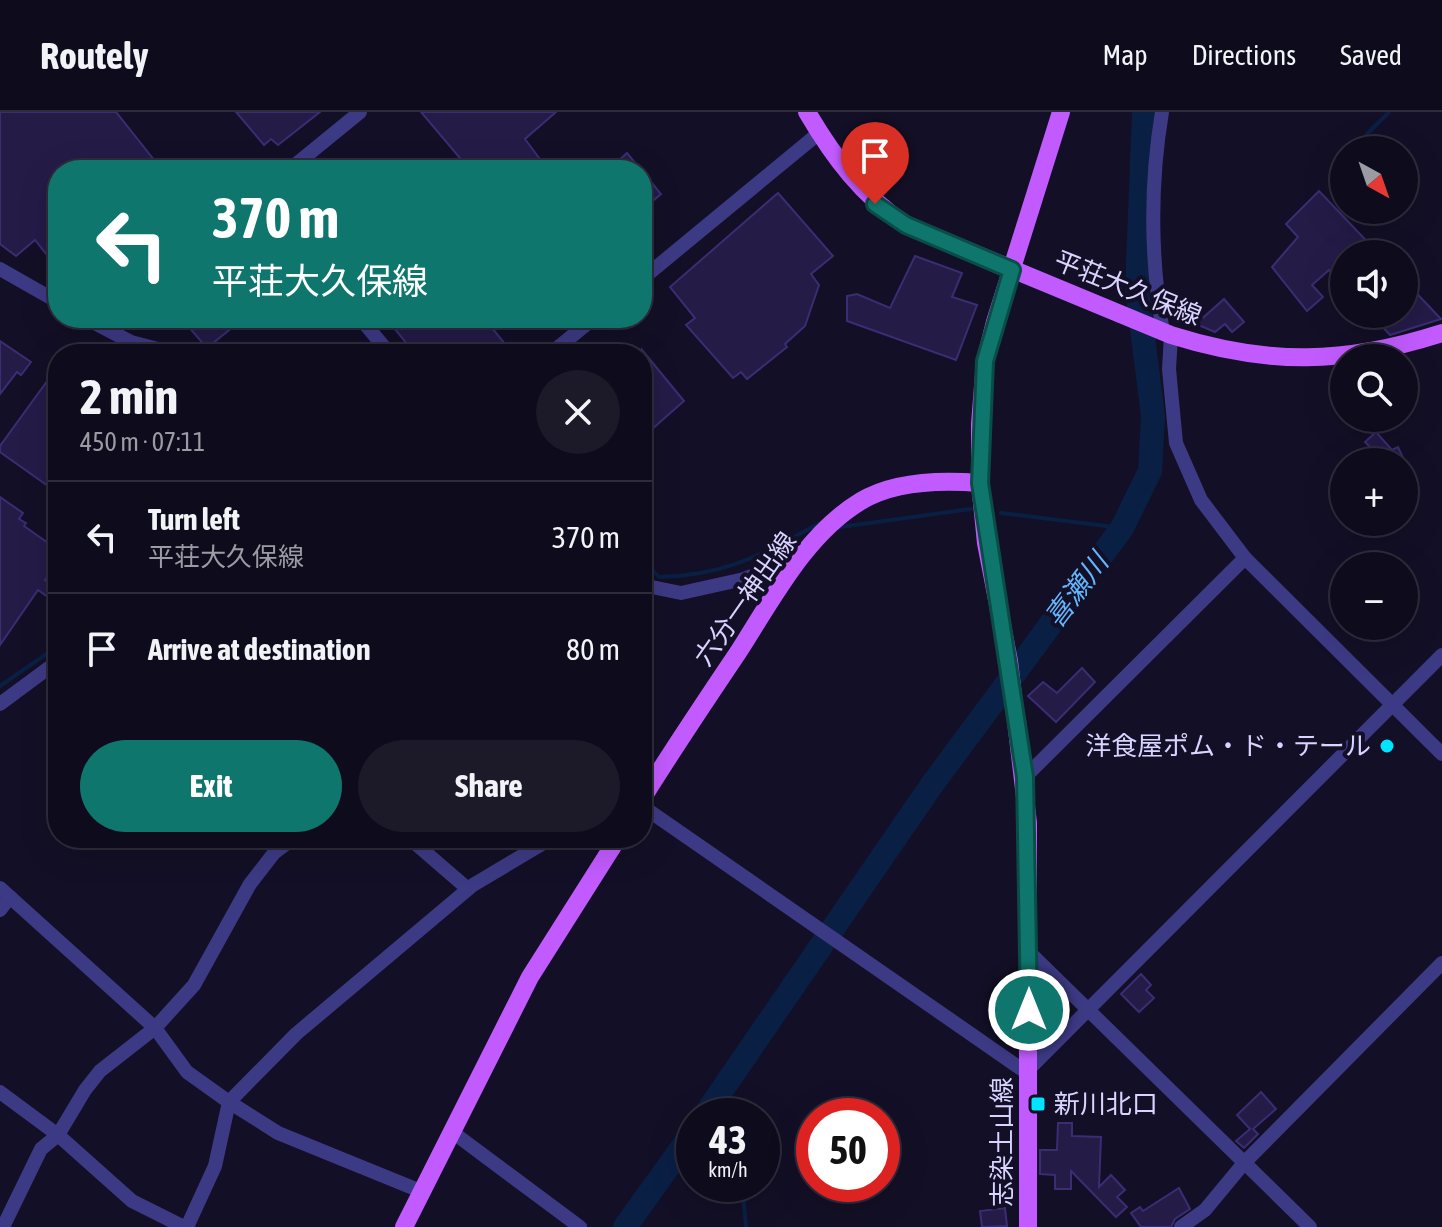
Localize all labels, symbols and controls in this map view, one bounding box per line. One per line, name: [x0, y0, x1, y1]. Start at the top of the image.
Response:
text: Routely: [40, 34, 148, 77]
text: Map: [1103, 39, 1148, 71]
text: Directions: [1192, 39, 1296, 71]
text: Saved: [1340, 39, 1402, 71]
pin: [841, 122, 909, 204]
icon: arrive: [853, 134, 897, 178]
north arrow: [1330, 136, 1418, 224]
map controls: [1330, 136, 1418, 640]
text: 370 m: [212, 186, 339, 250]
icon: left: [80, 192, 184, 296]
button: sound: [1330, 240, 1418, 328]
street label: 平荘大久保線: [1050, 245, 1206, 331]
text: 平荘大久保線: [212, 260, 428, 302]
button: search: [1330, 344, 1418, 432]
text: 2 min: [80, 369, 178, 424]
button: close: [536, 370, 620, 454]
text: 450 m · 07:11: [80, 427, 205, 457]
button: +: [1330, 448, 1418, 536]
text: Turn left: [148, 502, 240, 536]
icon: left: [80, 515, 124, 559]
text: 370 m: [552, 520, 620, 554]
street label: 六分一神出線: [688, 526, 802, 672]
text: 平荘大久保線: [148, 542, 304, 572]
water label: 喜瀬川: [1038, 544, 1116, 633]
button: −: [1330, 552, 1418, 640]
icon: arrive: [80, 627, 124, 671]
text: Arrive at destination: [148, 632, 370, 666]
text: 80 m: [566, 632, 620, 666]
place label: 洋食屋ポム・ド・テール: [1085, 731, 1371, 761]
marker: 洋食屋ポム・ド・テール: [1378, 737, 1396, 755]
button: Exit: [80, 740, 342, 832]
button: Share: [358, 740, 620, 832]
position arrow: [987, 968, 1071, 1052]
street label: 志染土山線: [987, 1077, 1017, 1207]
place label: 新川北口: [1054, 1089, 1158, 1119]
marker: 新川北口: [1029, 1095, 1047, 1113]
speed limit sign: 50: [796, 1098, 900, 1202]
text: 43: [709, 1117, 747, 1162]
text: km/h: [708, 1158, 748, 1181]

